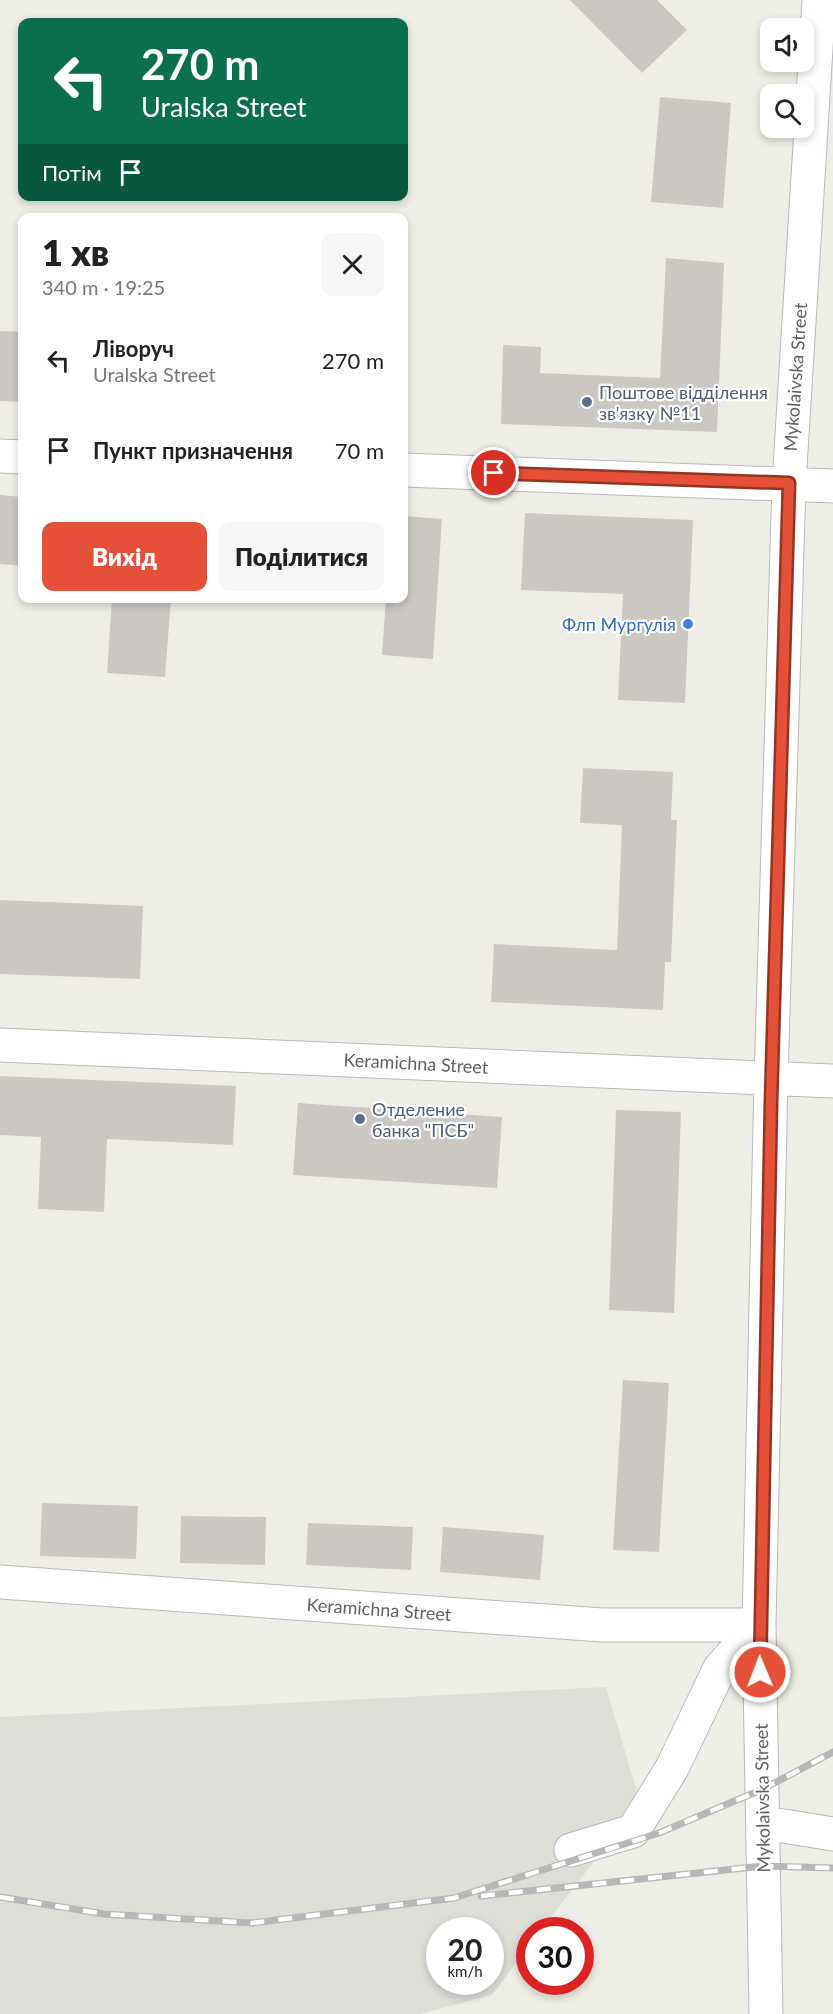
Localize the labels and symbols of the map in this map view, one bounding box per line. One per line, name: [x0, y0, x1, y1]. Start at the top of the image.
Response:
street label: Mykolaivska Street: [779, 301, 811, 452]
place label: Поштове відділення зв'язку №11: [599, 381, 768, 424]
marker: Поштове відділення зв'язку №11: [580, 395, 594, 409]
pin: [468, 447, 519, 498]
place label: Флп Мургулія: [562, 613, 676, 635]
marker: Флп Мургулія: [681, 617, 695, 631]
street label: Keramichna Street: [343, 1048, 489, 1078]
place label: Отделение банка "ПСБ": [372, 1098, 474, 1141]
marker: Отделение банка "ПСБ": [353, 1112, 367, 1126]
street label: Keramichna Street: [306, 1593, 453, 1625]
position arrow: [728, 1640, 792, 1704]
street label: Mykolaivska Street: [750, 1723, 774, 1873]
speed limit sign: 30: [516, 1917, 594, 1995]

